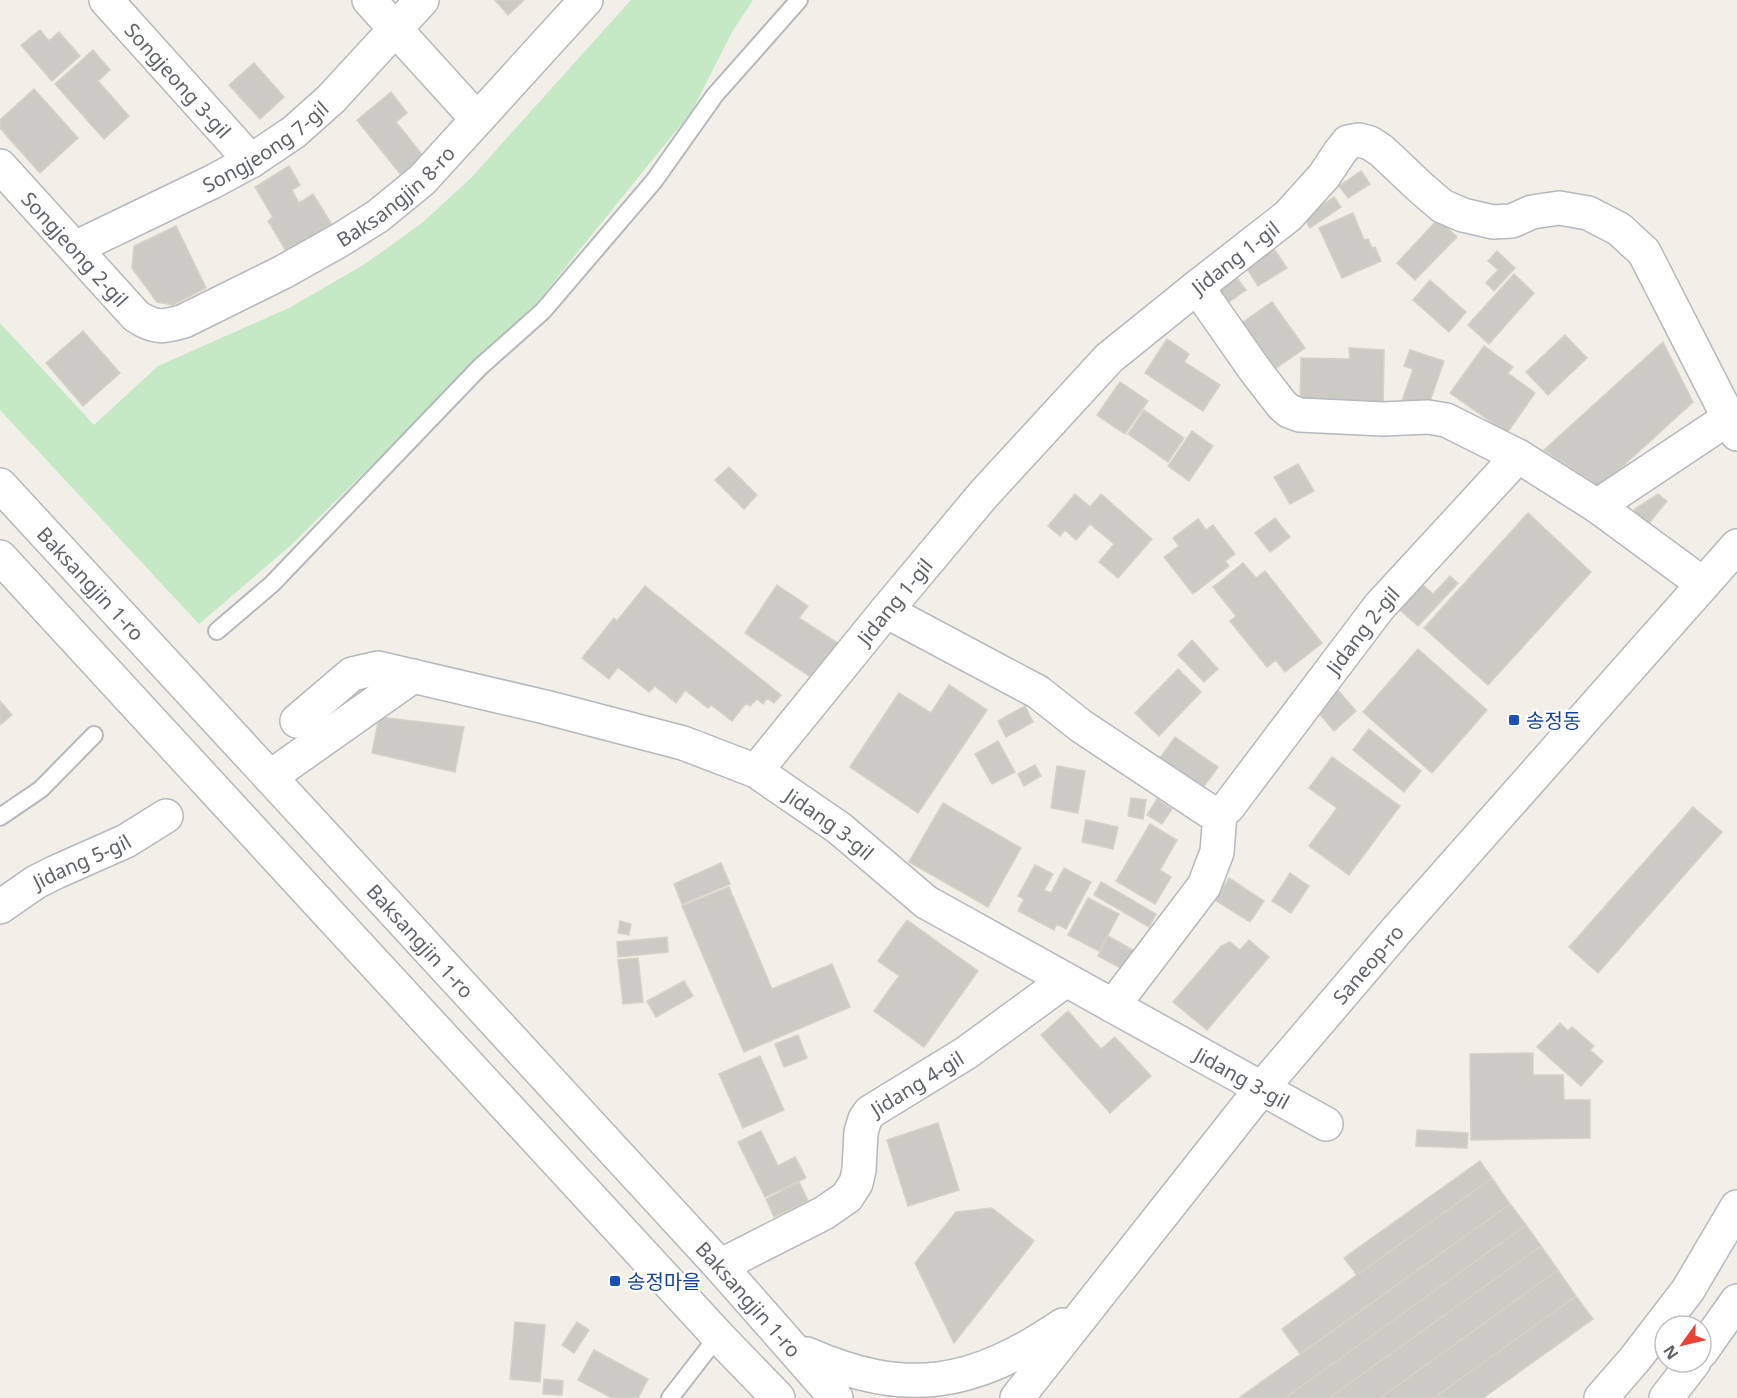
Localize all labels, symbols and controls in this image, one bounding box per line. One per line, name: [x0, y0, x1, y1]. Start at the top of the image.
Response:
street label: Songjeong 3-gil: [119, 17, 237, 144]
street label: Songjeong 7-gil: [198, 95, 334, 198]
street label: Baksangjin 8-ro: [331, 140, 460, 253]
street label: Songjeong 2-gil: [16, 186, 135, 312]
street label: Jidang 1-gil: [1184, 214, 1285, 301]
street label: Baksangjin 1-ro: [31, 521, 151, 646]
street label: Jidang 1-gil: [849, 552, 938, 652]
street label: Jidang 2-gil: [1318, 580, 1405, 681]
place label: 송정동: [1526, 707, 1581, 734]
marker: 송정동: [1507, 713, 1521, 727]
street label: Jidang 3-gil: [778, 780, 880, 866]
street label: Jidang 5-gil: [26, 828, 136, 896]
street label: Baksangjin 1-ro: [361, 878, 480, 1004]
street label: Saneop-ro: [1326, 919, 1409, 1010]
street label: Jidang 3-gil: [1188, 1039, 1295, 1115]
street label: Jidang 4-gil: [864, 1044, 969, 1123]
street label: Baksangjin 1-ro: [690, 1235, 807, 1363]
place label: 송정마을: [627, 1268, 701, 1295]
marker: 송정마을: [608, 1274, 622, 1288]
north arrow: [1653, 1314, 1713, 1374]
text: N: [1658, 1341, 1683, 1364]

